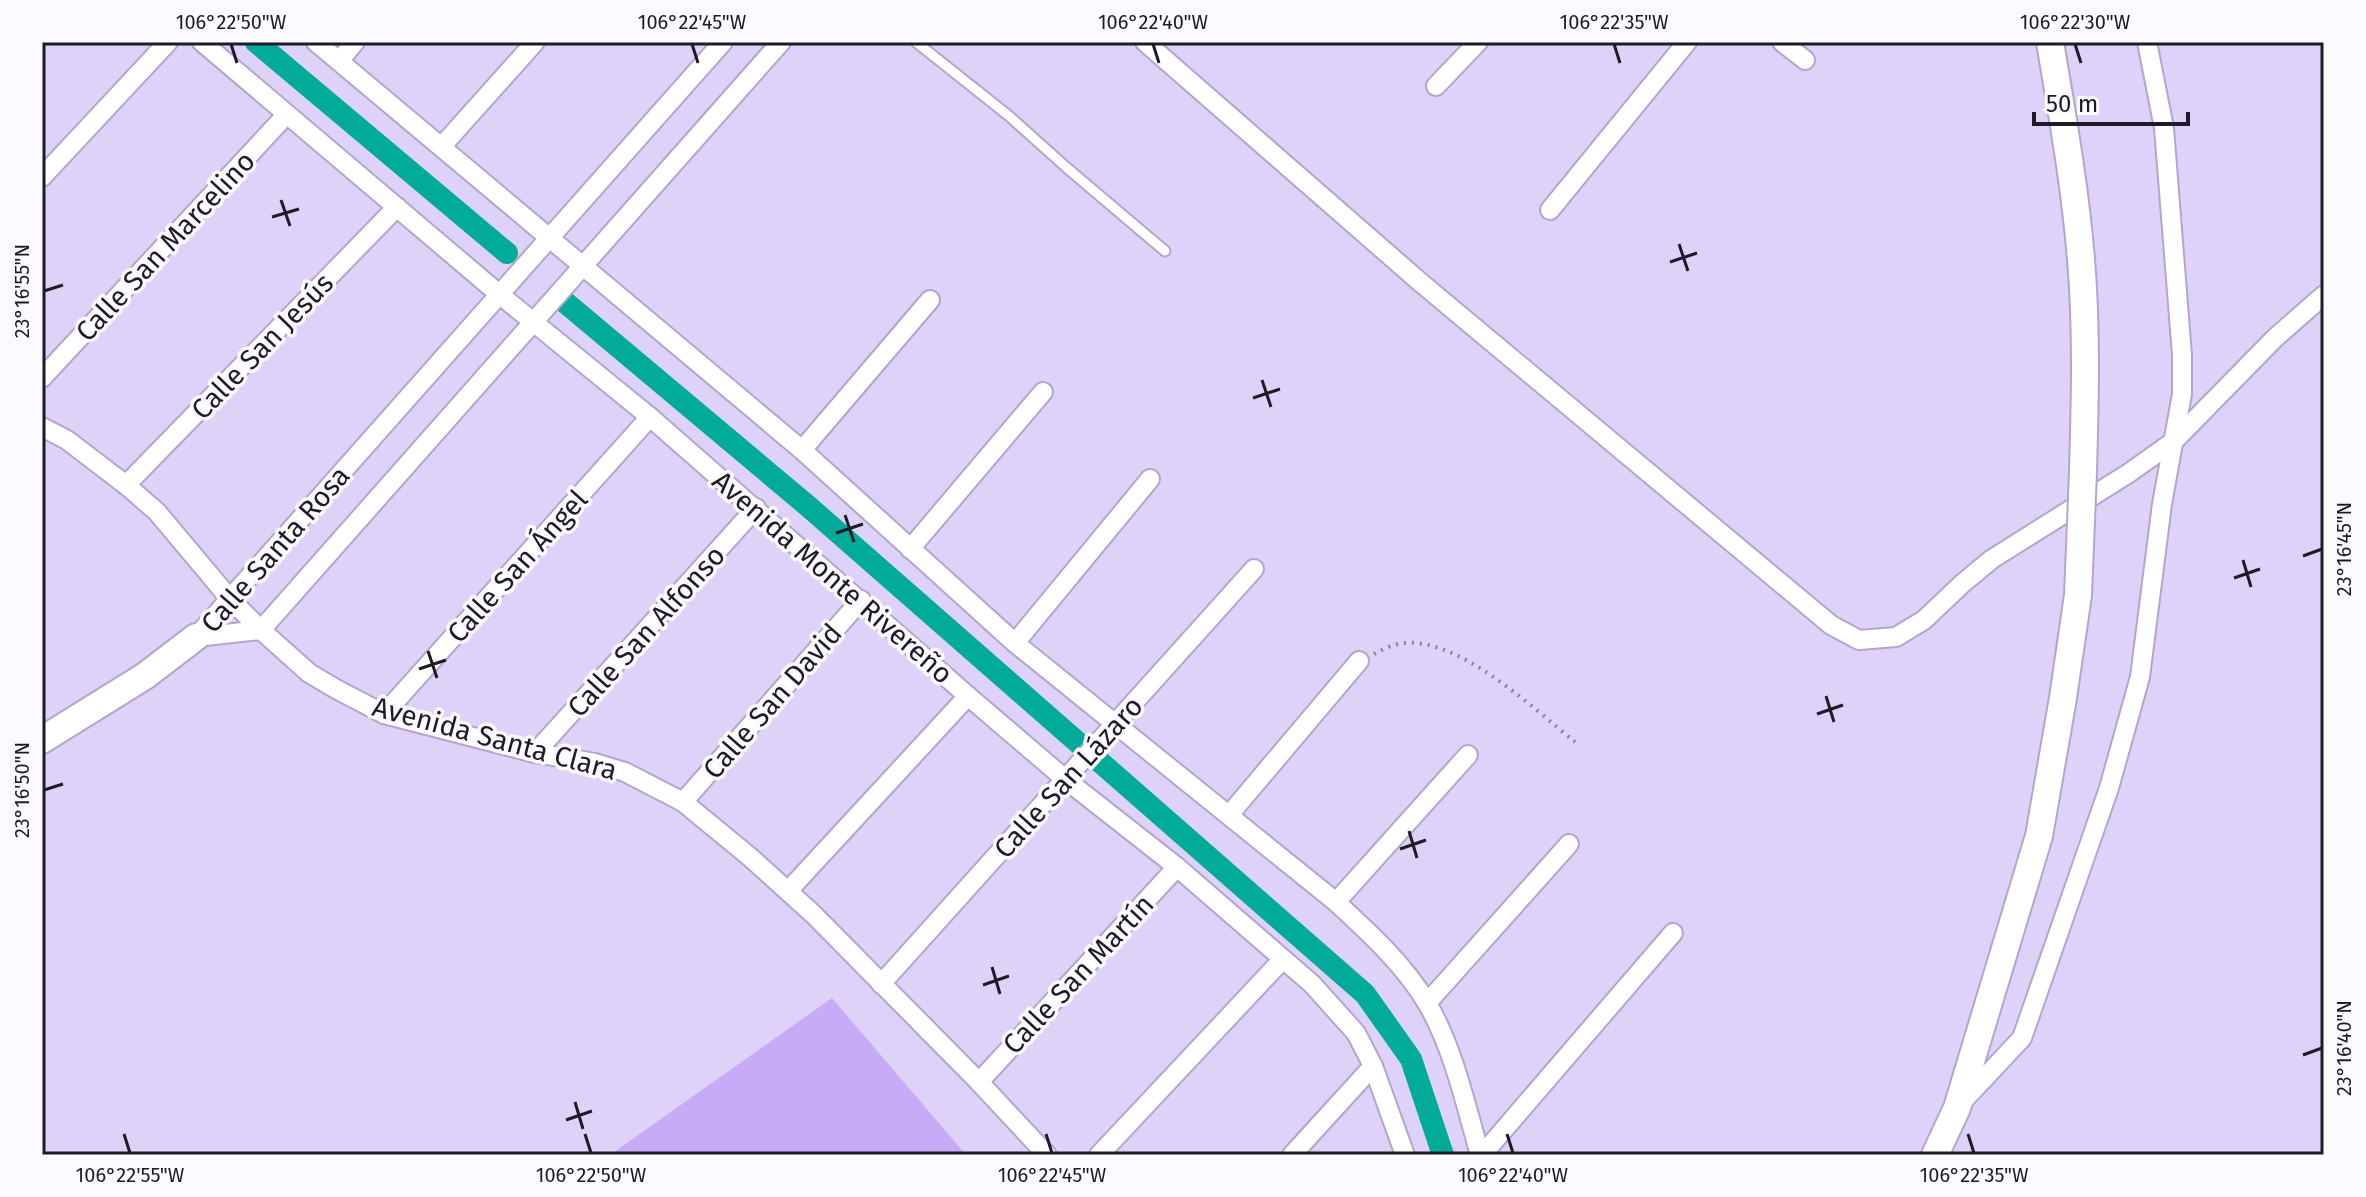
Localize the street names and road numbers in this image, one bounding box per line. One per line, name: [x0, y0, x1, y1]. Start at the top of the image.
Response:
street label: Calle San Marcelino: [69, 145, 262, 348]
street label: Calle San Jesús: [185, 267, 340, 426]
street label: Calle Santa Rosa: [194, 459, 357, 639]
street label: Avenida Monte Rivereño: [706, 464, 959, 691]
street label: Calle San Ángel: [440, 483, 594, 649]
street label: Calle San Alfonso: [561, 539, 732, 724]
street label: Calle San David: [696, 617, 849, 786]
street label: Avenida Santa Clara: [369, 690, 621, 787]
street label: Calle San Lázaro: [987, 690, 1150, 865]
street label: Calle San Martín: [996, 888, 1161, 1061]

